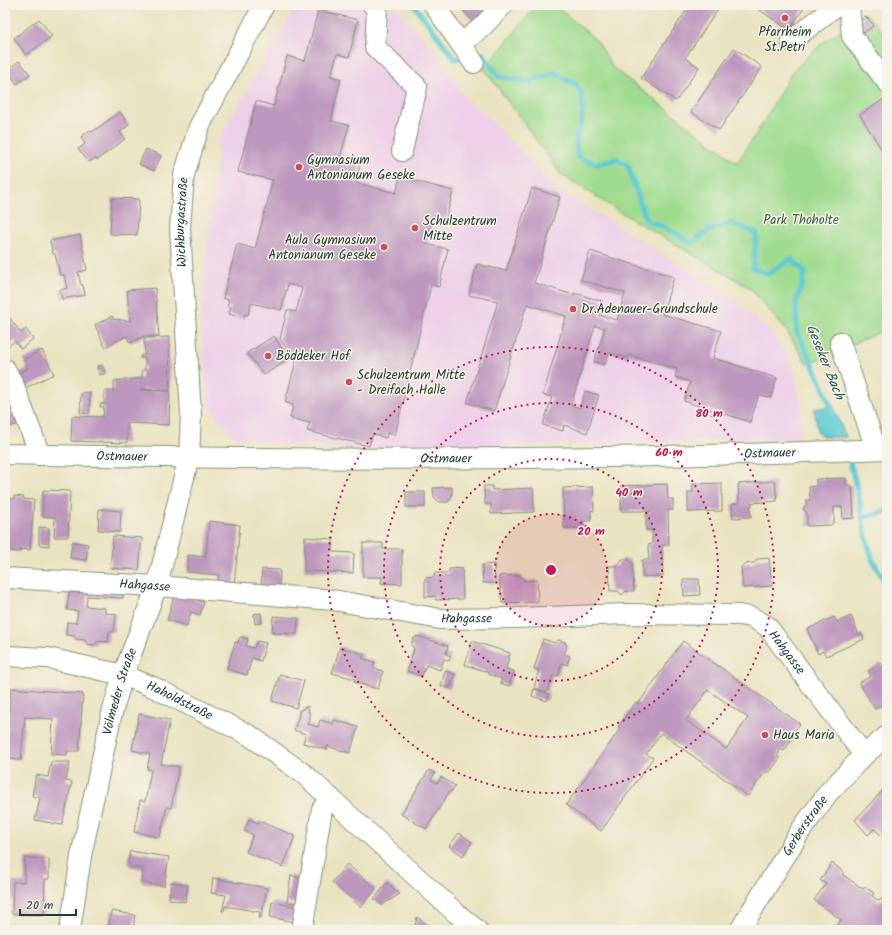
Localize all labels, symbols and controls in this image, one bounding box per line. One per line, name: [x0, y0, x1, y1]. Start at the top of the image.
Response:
marker: Pfarrheim St.Petri: [780, 13, 790, 23]
place label: Pfarrheim St.Petri: [759, 22, 811, 58]
place label: Gymnasium Antonianum Geseke: [307, 150, 415, 186]
marker: Gymnasium Antonianum Geseke: [294, 162, 304, 172]
street label: Wichburgastraße: [169, 176, 194, 268]
park label: Park Thoholte: [763, 210, 839, 231]
place label: Schulzentrum Mitte: [423, 211, 497, 247]
marker: Schulzentrum Mitte: [410, 223, 420, 233]
place label: Aula Gymnasium Antonianum Geseke: [268, 230, 376, 266]
marker: Aula Gymnasium Antonianum Geseke: [379, 242, 389, 252]
place label: Dr.Adenauer-Grundschule: [581, 299, 718, 320]
marker: Dr.Adenauer-Grundschule: [568, 304, 578, 314]
water label: Geseker Bach: [800, 321, 851, 404]
place label: Böddeker Hof: [276, 346, 351, 367]
marker: Böddeker Hof: [263, 351, 273, 361]
place label: Schulzentrum Mitte - Dreifach Halle: [357, 365, 465, 401]
marker: Schulzentrum Mitte - Dreifach Halle: [344, 377, 354, 387]
text: 80 m: [695, 404, 723, 423]
street label: Ostmauer: [744, 442, 797, 464]
text: 60 m: [655, 443, 683, 462]
street label: Ostmauer: [96, 445, 149, 467]
street label: Ostmauer: [420, 448, 472, 469]
text: 40 m: [615, 483, 643, 502]
text: 20 m: [577, 522, 605, 541]
centre of rings: [544, 563, 558, 577]
street label: Hahgasse: [119, 574, 171, 598]
street label: Hahgasse: [441, 608, 492, 629]
street label: Hahgasse: [763, 626, 811, 679]
street label: Völmeder Straße: [97, 645, 143, 737]
street label: Haholdstraße: [143, 675, 217, 726]
place label: Haus Maria: [773, 725, 835, 746]
marker: Haus Maria: [760, 730, 770, 740]
street label: Gerberstraße: [777, 791, 834, 860]
scale bar: [20, 891, 76, 917]
text: 20 m: [26, 896, 54, 915]

